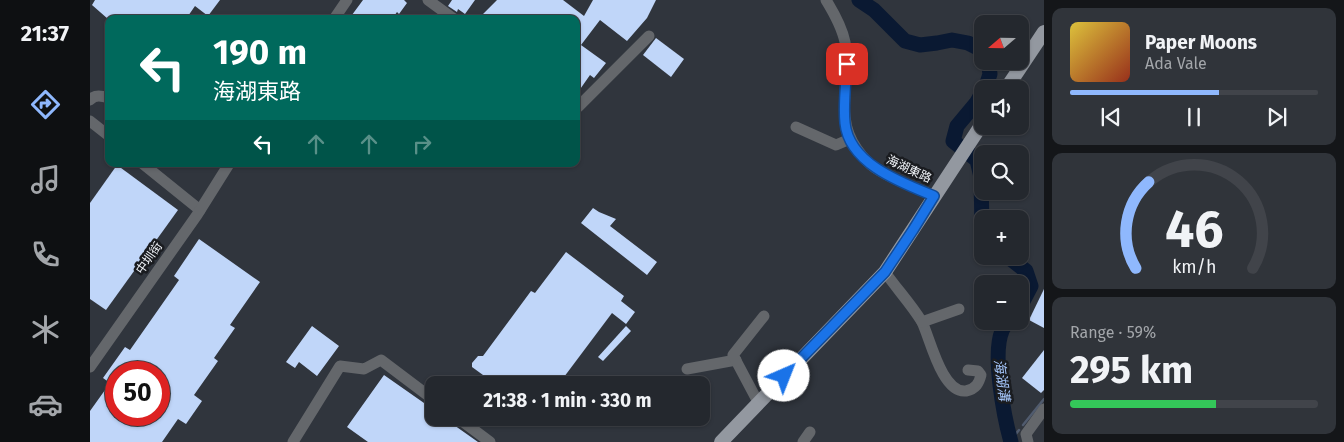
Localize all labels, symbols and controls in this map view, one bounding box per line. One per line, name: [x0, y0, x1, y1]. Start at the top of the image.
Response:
north arrow: [974, 15, 1029, 70]
map controls: [974, 15, 1029, 330]
text: 21:37: [21, 20, 69, 47]
text: 190 m: [213, 31, 307, 73]
text: Paper Moons: [1145, 31, 1257, 54]
icon: left: [130, 35, 195, 100]
pin: [826, 43, 868, 85]
icon: arrive: [833, 50, 861, 78]
text: Ada Vale: [1145, 54, 1207, 73]
text: 海湖東路: [213, 78, 301, 105]
button: sound: [974, 80, 1029, 135]
icon: directions: [28, 87, 63, 122]
icon: previous: [1097, 103, 1125, 131]
icon: pause: [1180, 103, 1208, 131]
icon: next: [1263, 103, 1291, 131]
icon: left: [249, 130, 277, 158]
icon: ahead: [302, 130, 330, 158]
icon: ahead: [355, 130, 383, 158]
icon: right: [408, 130, 436, 158]
button: search: [974, 145, 1029, 200]
street label: 海湖東路: [884, 153, 934, 185]
icon: music: [28, 162, 63, 197]
text: 46: [1165, 198, 1223, 261]
button: +: [974, 210, 1029, 265]
icon: phone: [28, 237, 63, 272]
street label: 中圳街: [133, 239, 165, 277]
text: km/h: [1172, 256, 1216, 278]
button: −: [974, 275, 1029, 330]
icon: climate: [28, 312, 63, 347]
text: Range · 59%: [1070, 323, 1156, 342]
text: 295 km: [1070, 347, 1193, 393]
position arrow: [757, 349, 809, 401]
water label: 海湖溝: [990, 358, 1013, 404]
speed limit sign: 50: [105, 361, 170, 426]
icon: car: [28, 387, 63, 422]
text: 21:38 · 1 min · 330 m: [483, 389, 652, 412]

